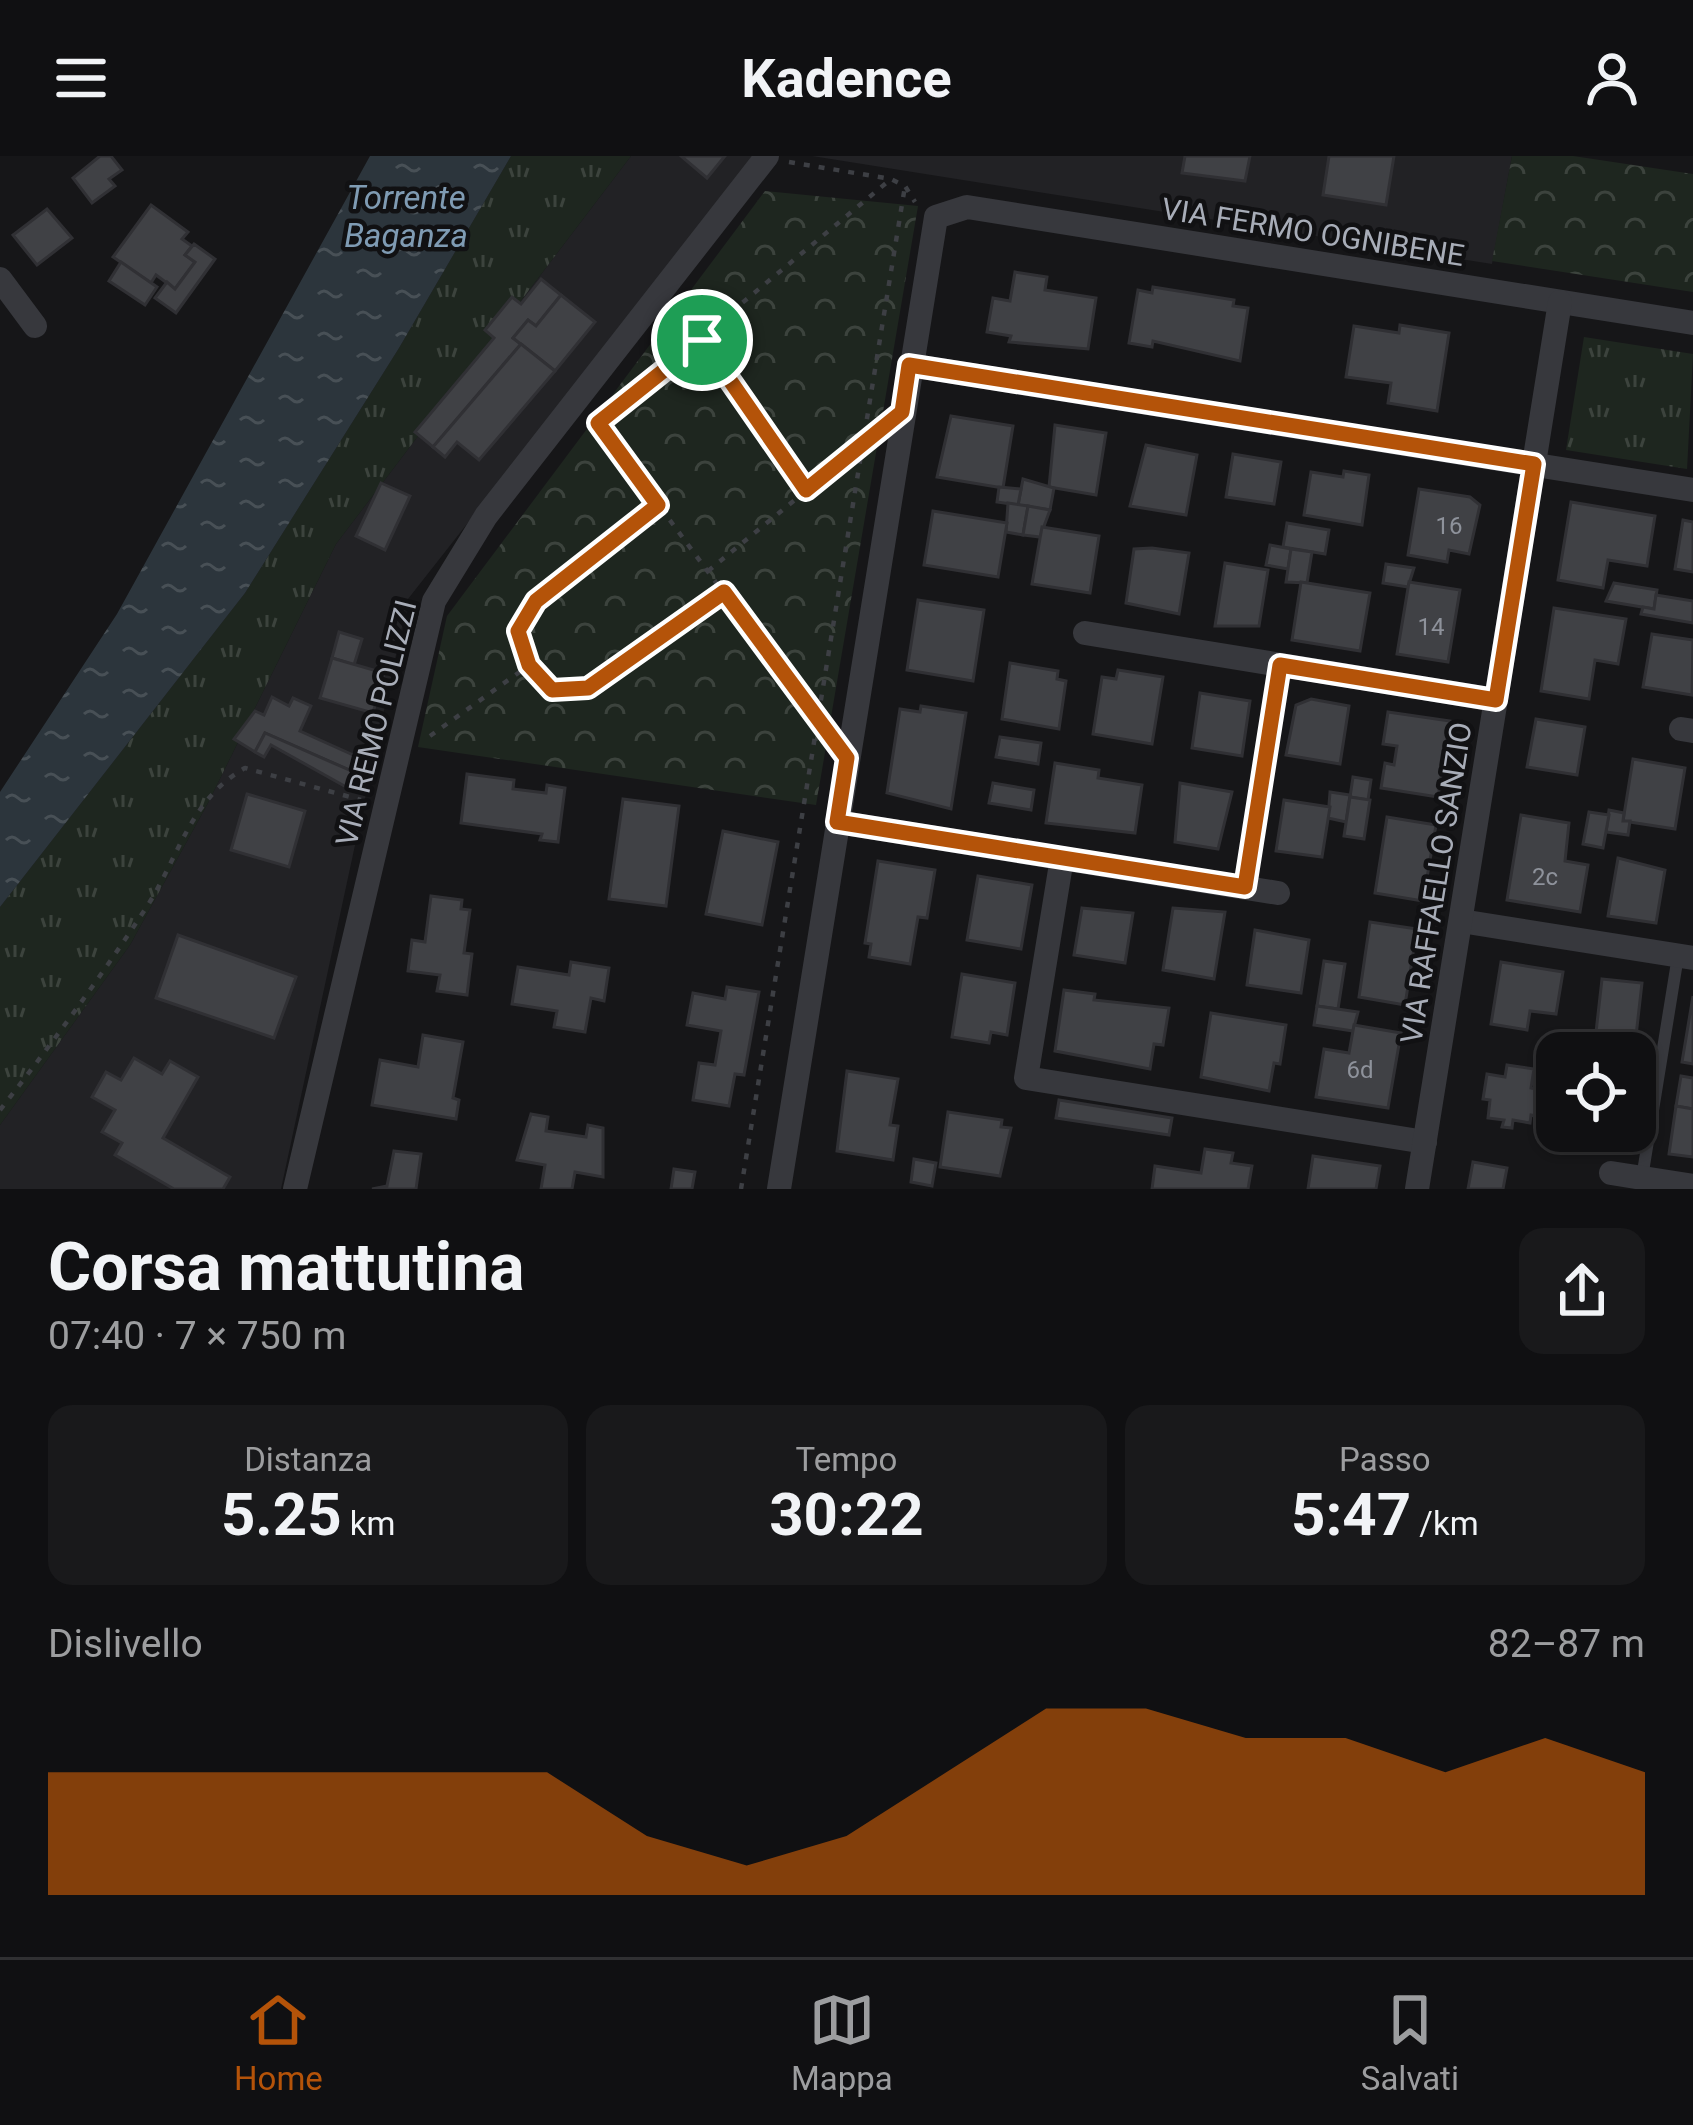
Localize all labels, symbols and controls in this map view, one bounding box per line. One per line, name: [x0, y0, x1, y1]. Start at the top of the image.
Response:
icon: menu: [48, 45, 114, 111]
icon: person: [1579, 45, 1645, 111]
text: Kadence: [741, 47, 952, 110]
water label: Torrente Baganza: [344, 178, 468, 255]
street label: VIA FERMO OGNIBENE: [1159, 191, 1467, 273]
pin: [651, 289, 753, 391]
icon: arrive: [669, 307, 735, 373]
house number: 16: [1436, 512, 1462, 540]
street label: VIA REMO POLIZZI: [328, 596, 424, 850]
house number: 14: [1418, 613, 1444, 641]
street label: VIA RAFFAELLO SANZIO: [1393, 720, 1479, 1046]
house number: 2c: [1532, 863, 1558, 891]
map controls: [1536, 1032, 1656, 1152]
button: locate: [1536, 1032, 1656, 1152]
house number: 6d: [1346, 1056, 1374, 1084]
button: share: [1519, 1228, 1645, 1354]
text: Corsa mattutina: [48, 1229, 524, 1306]
text: 07:40 · 7 × 750 m: [48, 1313, 346, 1359]
text: Distanza: [244, 1440, 372, 1479]
text: Tempo: [796, 1440, 897, 1479]
text: Passo: [1339, 1440, 1431, 1479]
text: 5.25: [221, 1479, 342, 1550]
text: 30:22: [769, 1479, 924, 1550]
text: 5:47: [1291, 1479, 1411, 1550]
text: km: [342, 1504, 395, 1543]
text: /km: [1411, 1504, 1479, 1543]
text: Dislivello: [48, 1621, 203, 1667]
text: 82–87 m: [1488, 1621, 1645, 1667]
tab: Home: [234, 1987, 323, 2098]
tab: Mappa: [791, 1987, 893, 2098]
tab: Salvati: [1361, 1987, 1459, 2098]

